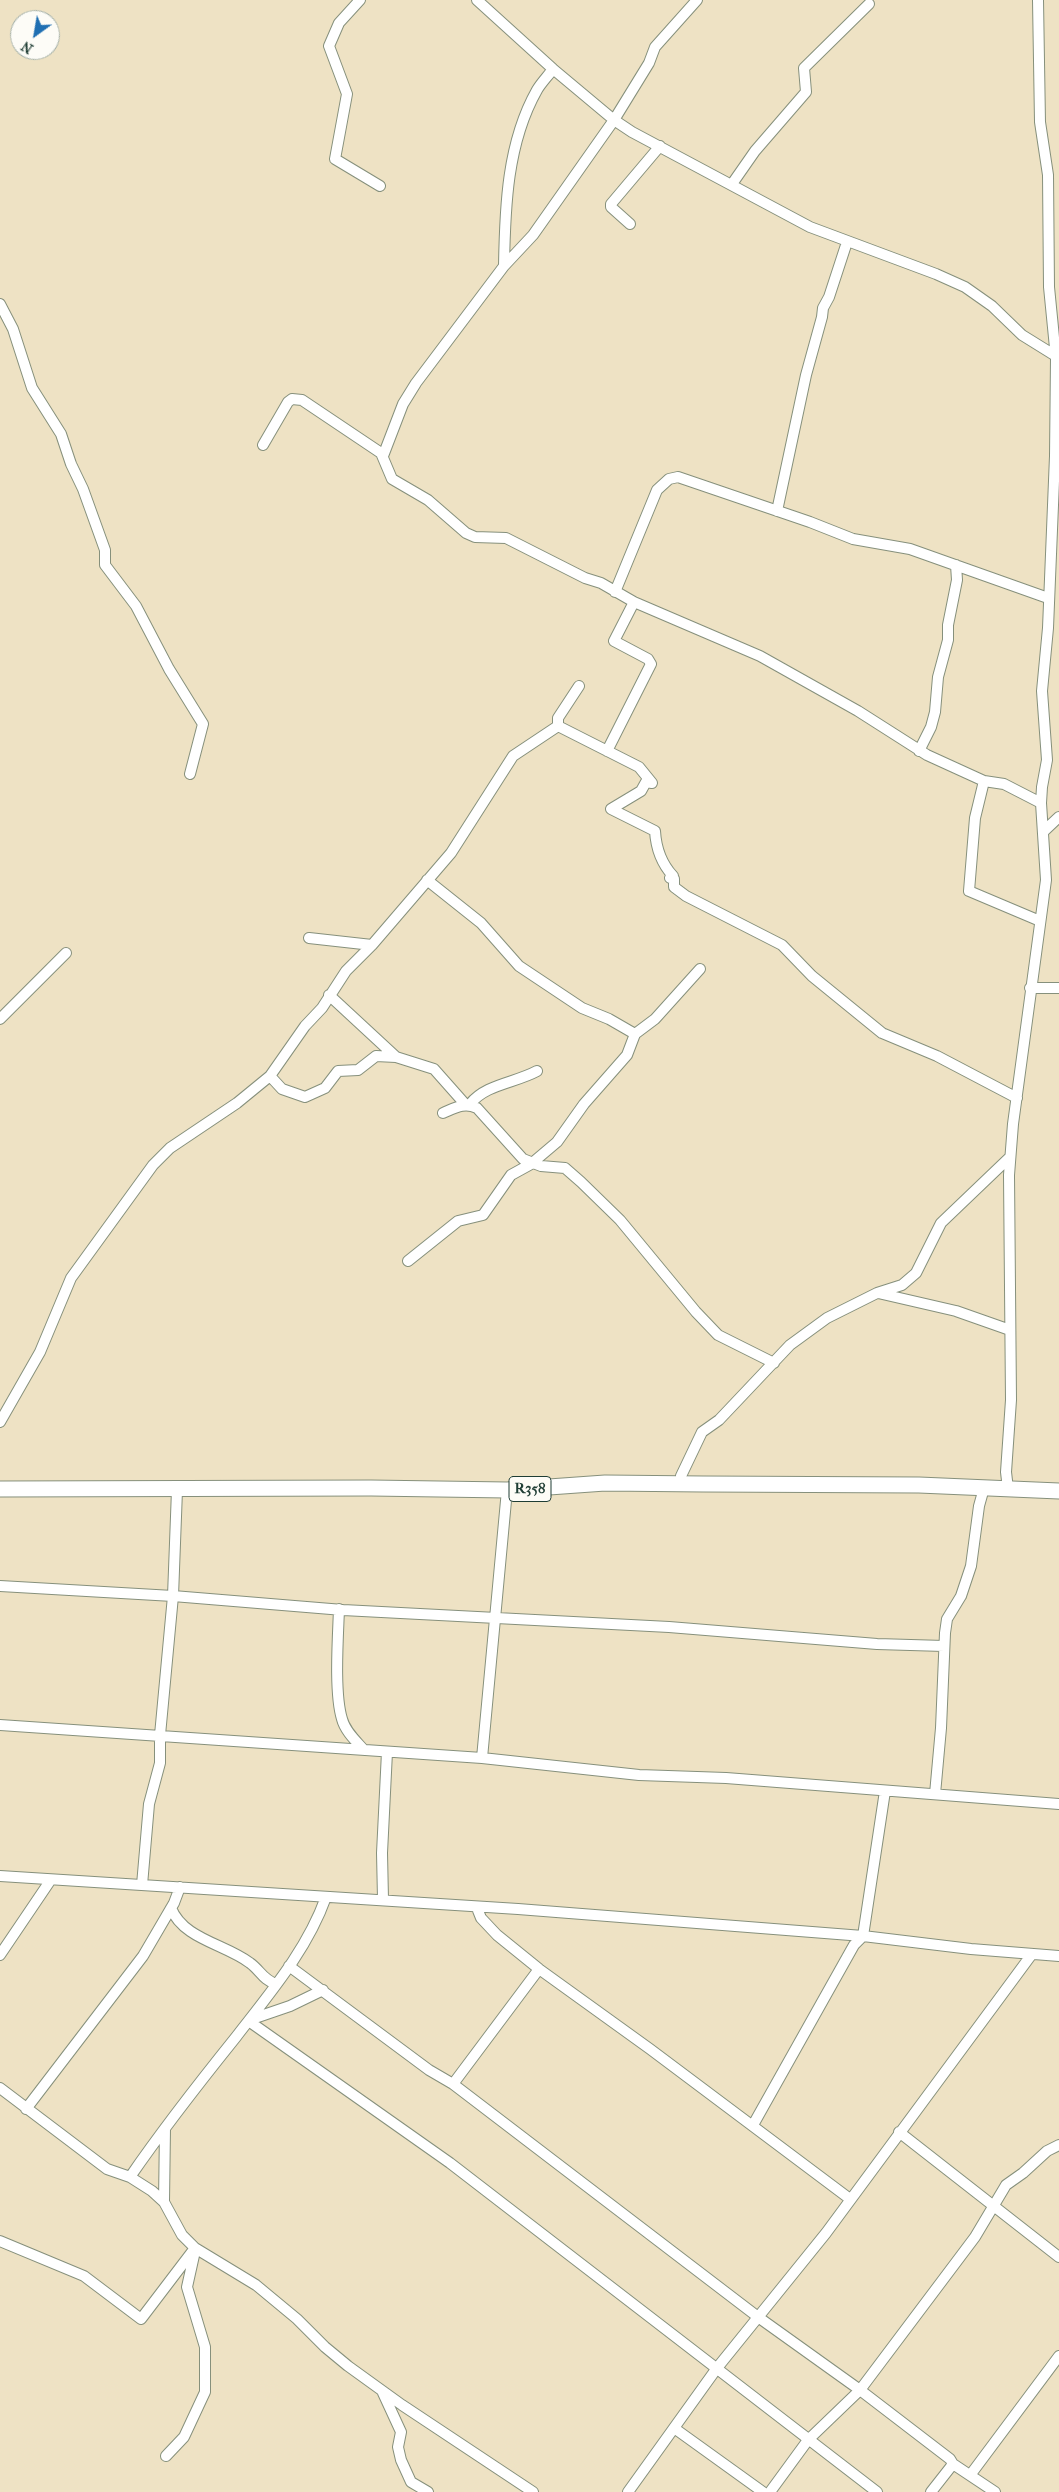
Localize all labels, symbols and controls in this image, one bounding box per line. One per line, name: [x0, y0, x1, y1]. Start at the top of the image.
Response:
north arrow: [10, 10, 60, 60]
text: N: [18, 37, 36, 57]
road number: R358: [509, 1476, 551, 1502]

